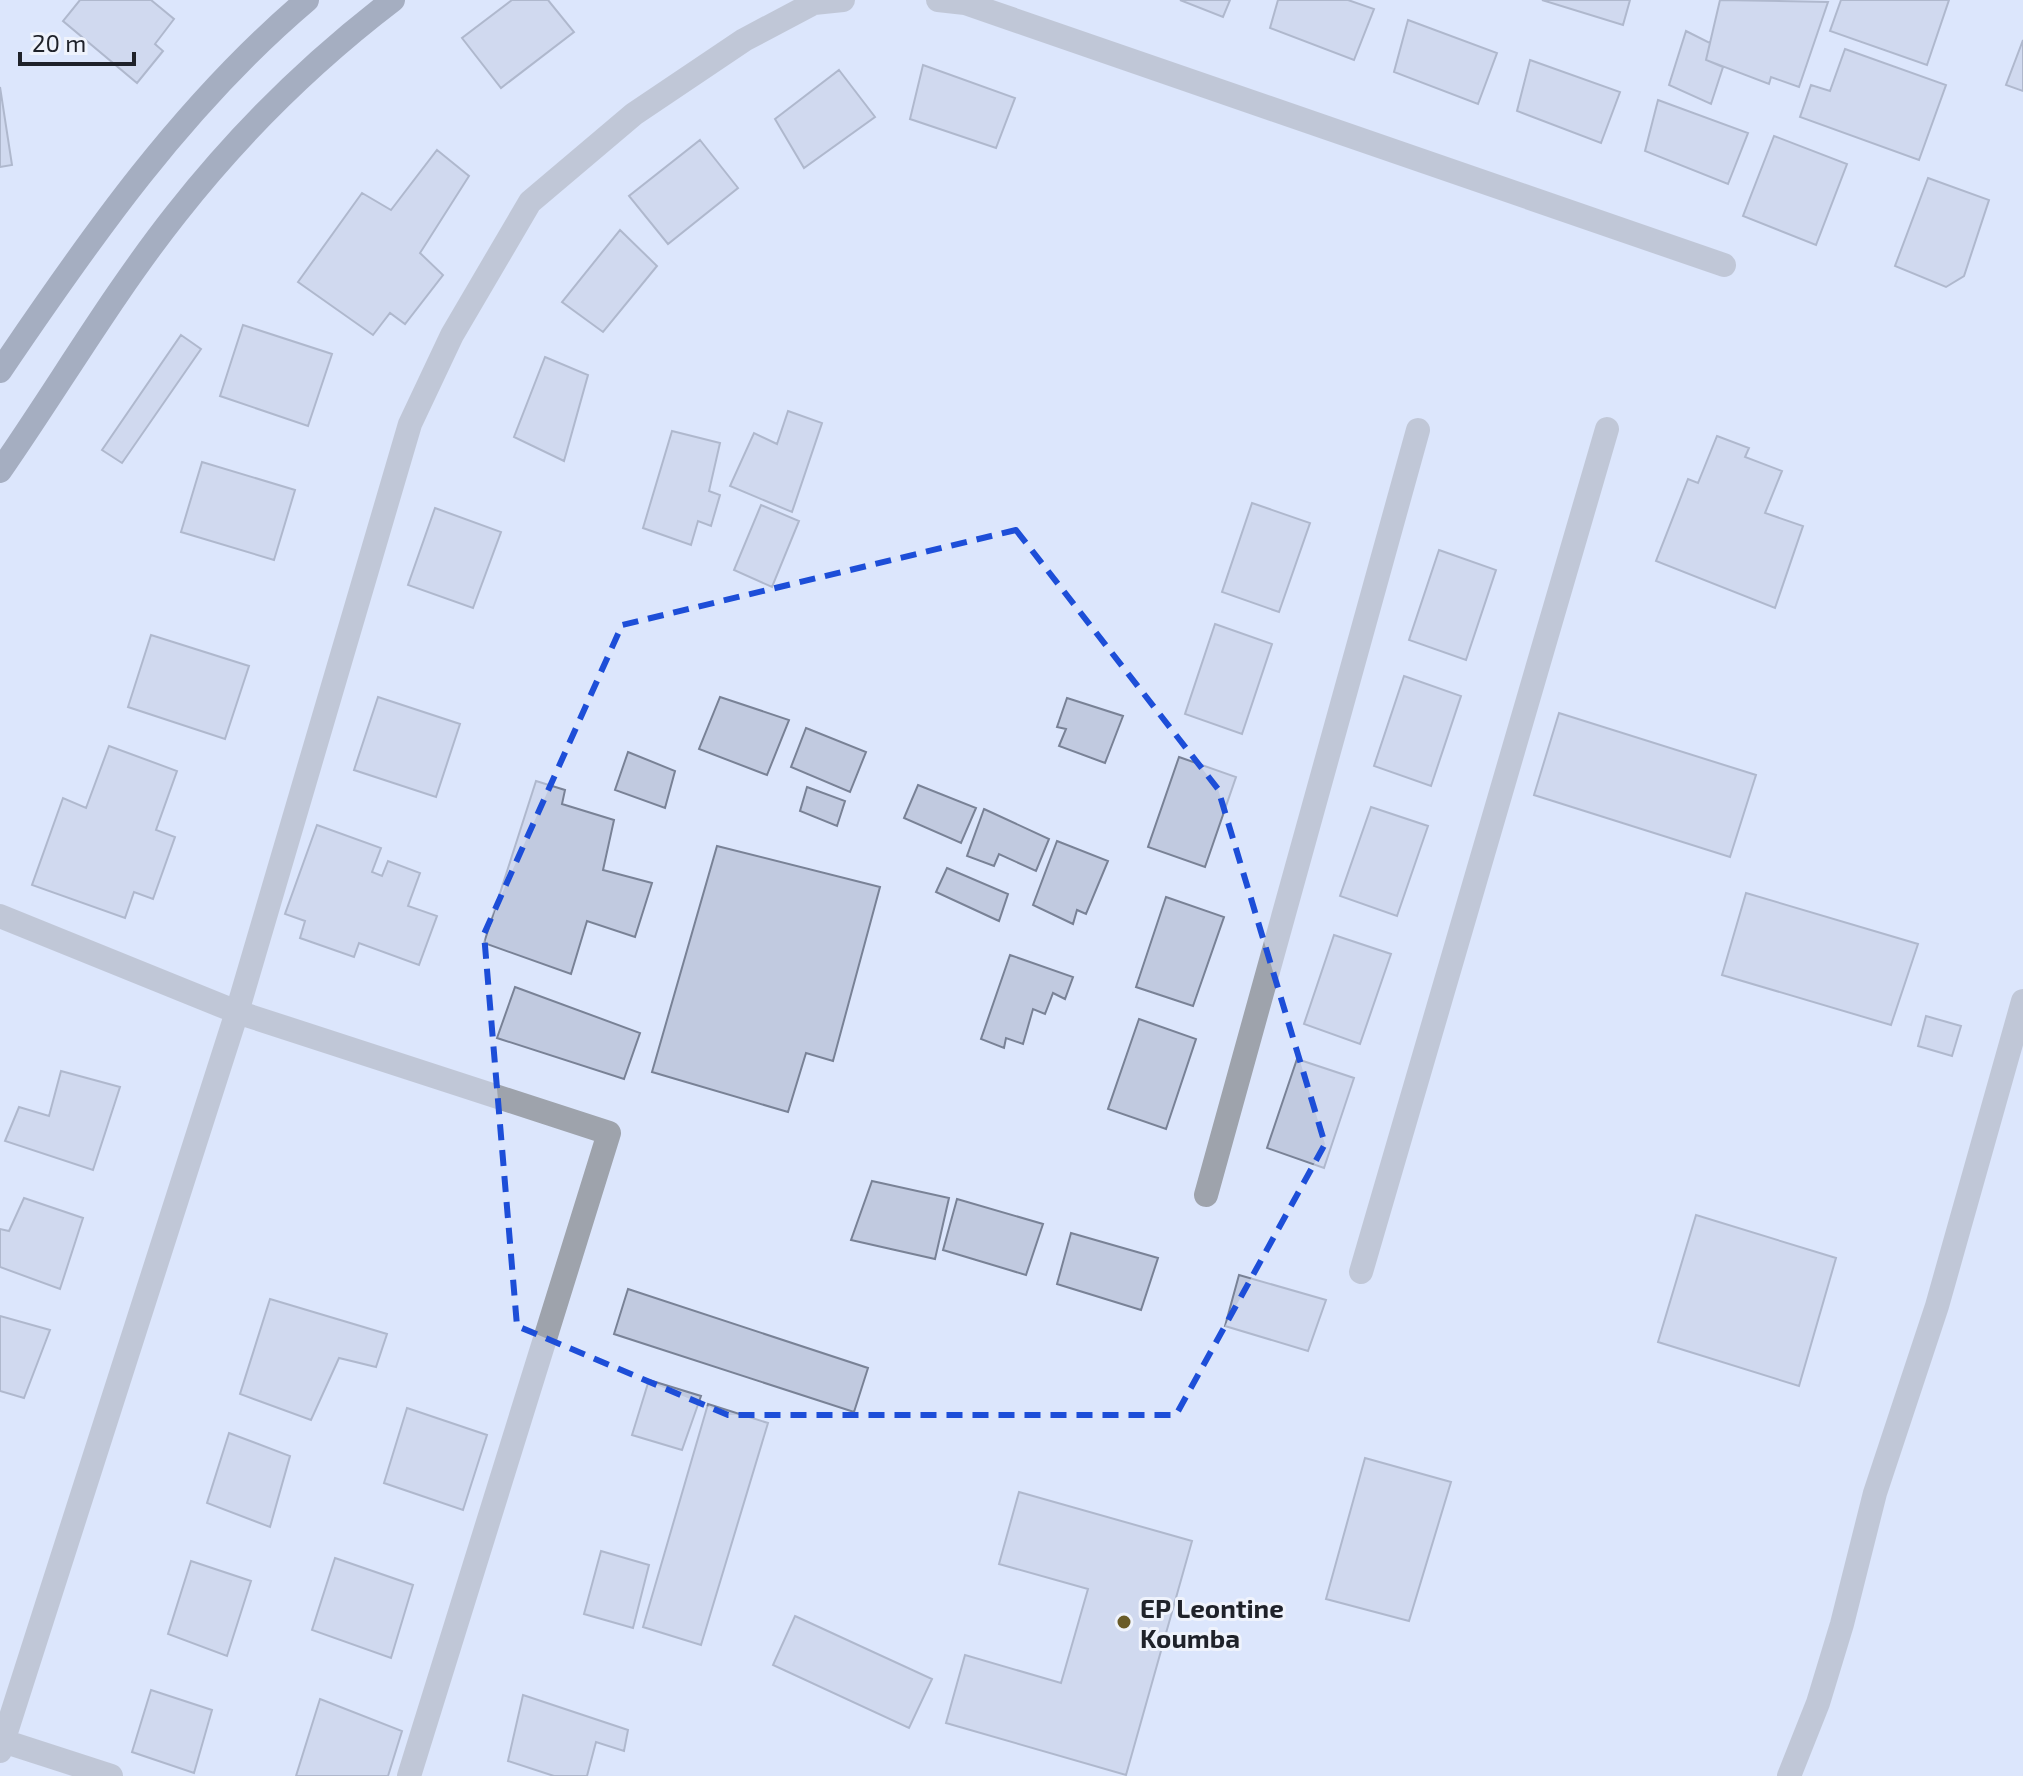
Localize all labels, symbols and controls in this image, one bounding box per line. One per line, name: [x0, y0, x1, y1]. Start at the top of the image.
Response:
scale bar: [20, 16, 134, 66]
text: 20 m: [32, 28, 86, 57]
place label: EP Leontine Koumba: [1140, 1592, 1284, 1653]
marker: EP Leontine Koumba: [1115, 1613, 1133, 1631]

